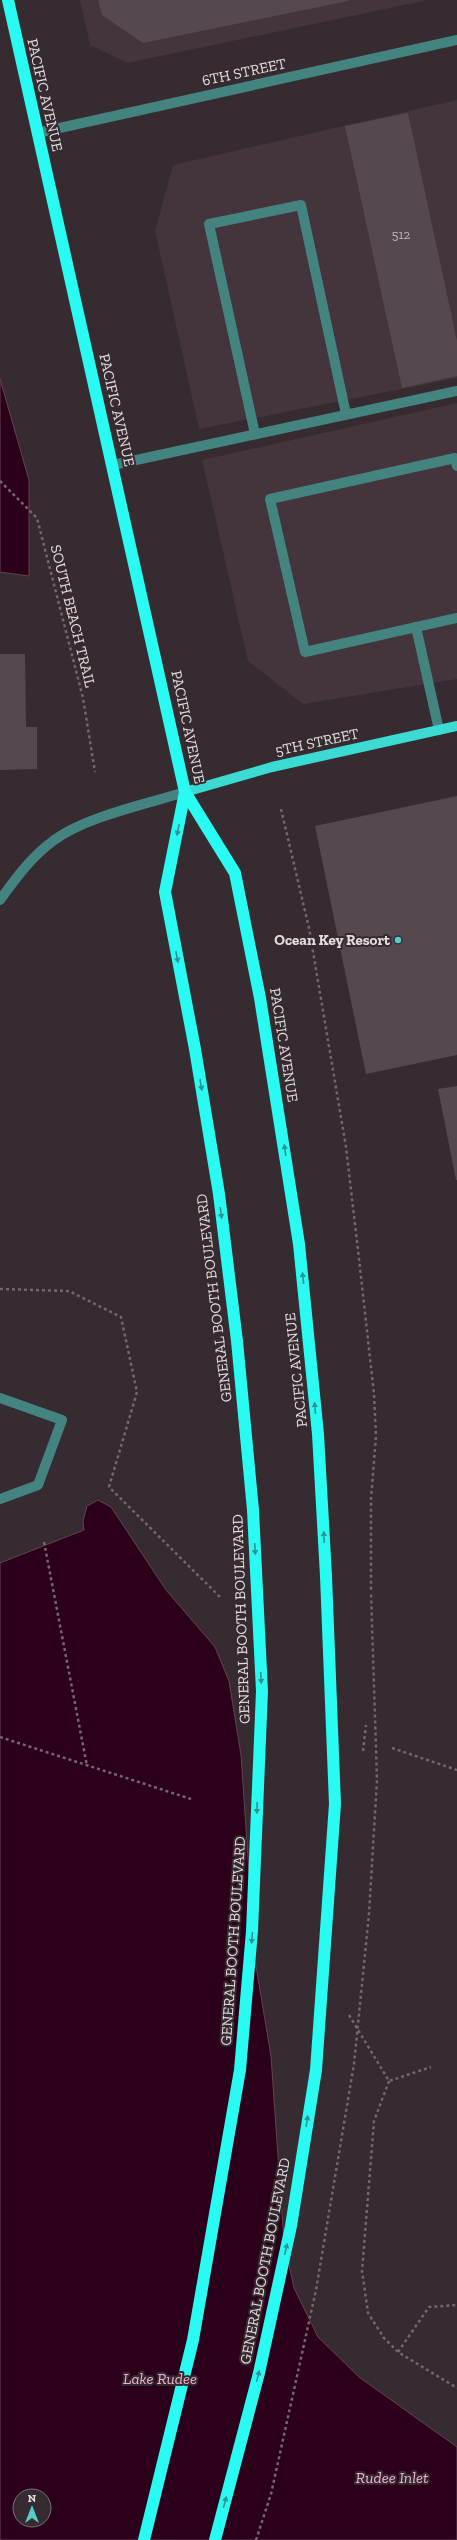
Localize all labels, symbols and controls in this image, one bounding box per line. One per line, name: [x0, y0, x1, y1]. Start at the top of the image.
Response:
street label: PACIFIC AVENUE: [23, 37, 67, 153]
street label: 6TH STREET: [200, 54, 288, 90]
house number: 512: [392, 227, 410, 242]
street label: PACIFIC AVENUE: [95, 352, 139, 468]
street label: SOUTH BEACH TRAIL: [47, 543, 99, 689]
street label: PACIFIC AVENUE: [167, 669, 209, 785]
street label: 5TH STREET: [273, 724, 361, 760]
one-way arrow: [175, 824, 181, 836]
place label: Ocean Key Resort: [274, 931, 391, 949]
marker: Ocean Key Resort: [393, 935, 403, 945]
one-way arrow: [175, 951, 181, 963]
street label: PACIFIC AVENUE: [266, 987, 302, 1104]
one-way arrow: [198, 1079, 204, 1091]
one-way arrow: [282, 1143, 288, 1156]
street label: GENERAL BOOTH BOULEVARD: [192, 1193, 236, 1403]
one-way arrow: [218, 1207, 224, 1220]
one-way arrow: [299, 1272, 306, 1284]
street label: PACIFIC AVENUE: [281, 1312, 311, 1428]
one-way arrow: [312, 1402, 319, 1414]
street label: GENERAL BOOTH BOULEVARD: [228, 1514, 254, 1724]
one-way arrow: [321, 1531, 328, 1543]
one-way arrow: [252, 1543, 259, 1555]
one-way arrow: [258, 1672, 265, 1684]
one-way arrow: [254, 1802, 261, 1814]
street label: GENERAL BOOTH BOULEVARD: [217, 1836, 249, 2046]
one-way arrow: [248, 1932, 255, 1944]
one-way arrow: [304, 2115, 310, 2127]
street label: GENERAL BOOTH BOULEVARD: [236, 2156, 294, 2366]
one-way arrow: [283, 2243, 289, 2256]
water label: Lake Rudee: [123, 2369, 197, 2388]
one-way arrow: [255, 2370, 261, 2382]
water label: Rudee Inlet: [356, 2468, 429, 2487]
north arrow: [12, 2488, 52, 2528]
text: N: [28, 2492, 37, 2505]
one-way arrow: [223, 2496, 229, 2508]

